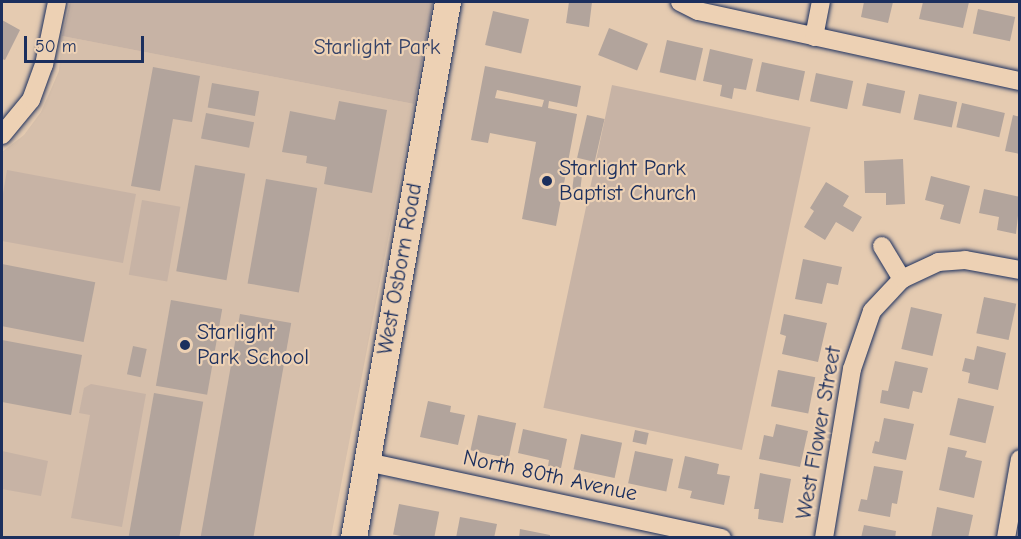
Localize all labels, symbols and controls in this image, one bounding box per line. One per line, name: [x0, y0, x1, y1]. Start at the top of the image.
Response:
scale bar: [27, 24, 147, 62]
park label: Starlight Park: [314, 35, 440, 61]
text: 50 m: [35, 36, 77, 57]
place label: Starlight Park Baptist Church: [559, 155, 697, 206]
marker: Starlight Park Baptist Church: [540, 174, 554, 188]
street label: West Osborn Road: [372, 181, 428, 357]
place label: Starlight Park School: [197, 319, 309, 370]
marker: Starlight Park School: [178, 338, 192, 352]
street label: West Flower Street: [791, 344, 847, 522]
street label: North 80th Avenue: [460, 445, 640, 507]

